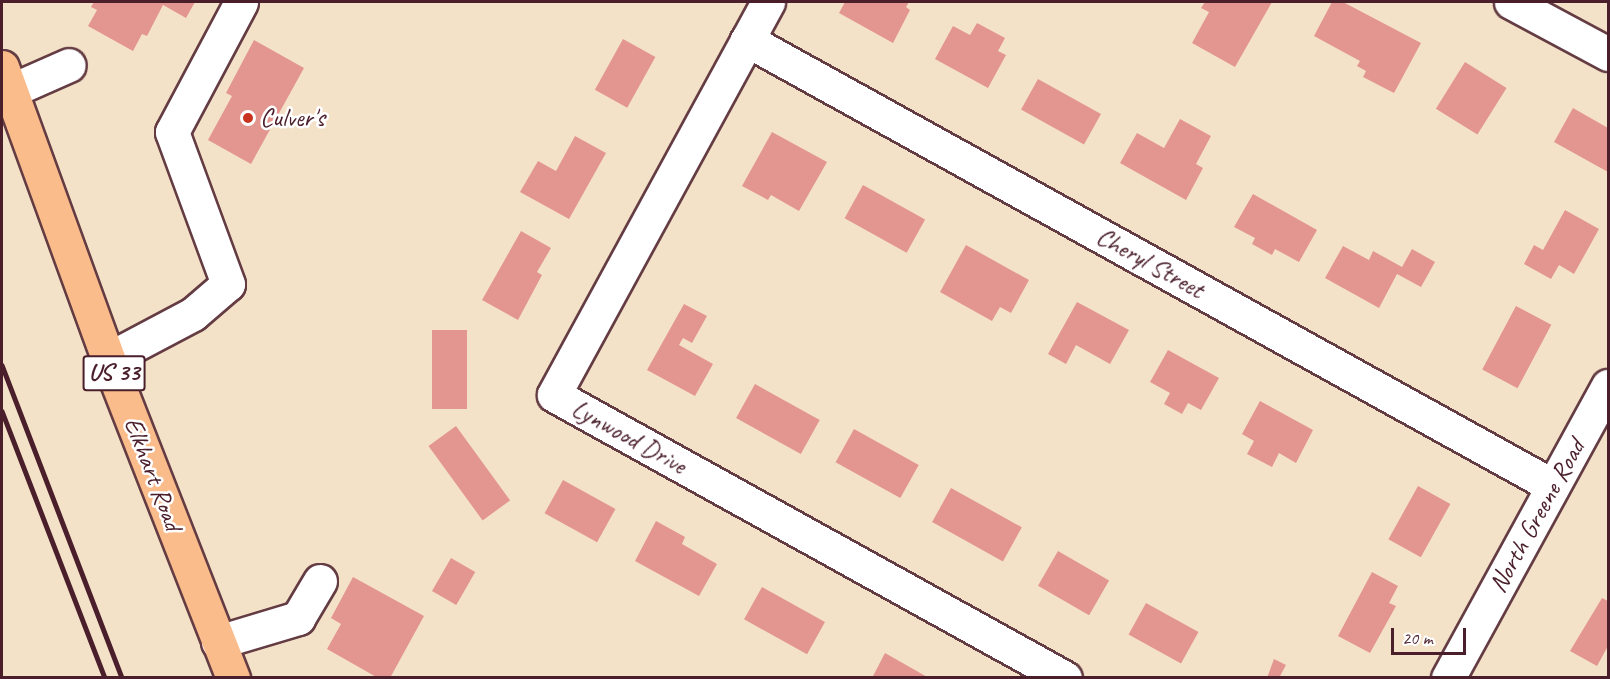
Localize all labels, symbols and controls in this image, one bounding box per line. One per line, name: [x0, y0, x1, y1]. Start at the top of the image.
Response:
place label: Culver's: [260, 102, 325, 134]
marker: Culver's: [241, 111, 255, 125]
street label: Cheryl Street: [1091, 221, 1209, 305]
road number: US 33: [82, 352, 146, 394]
street label: Lynwood Drive: [566, 393, 692, 481]
street label: Elkhart Road: [117, 413, 189, 535]
street label: North Greene Road: [1482, 434, 1592, 598]
scale bar: [1394, 616, 1469, 654]
text: 20 m: [1402, 627, 1433, 649]

